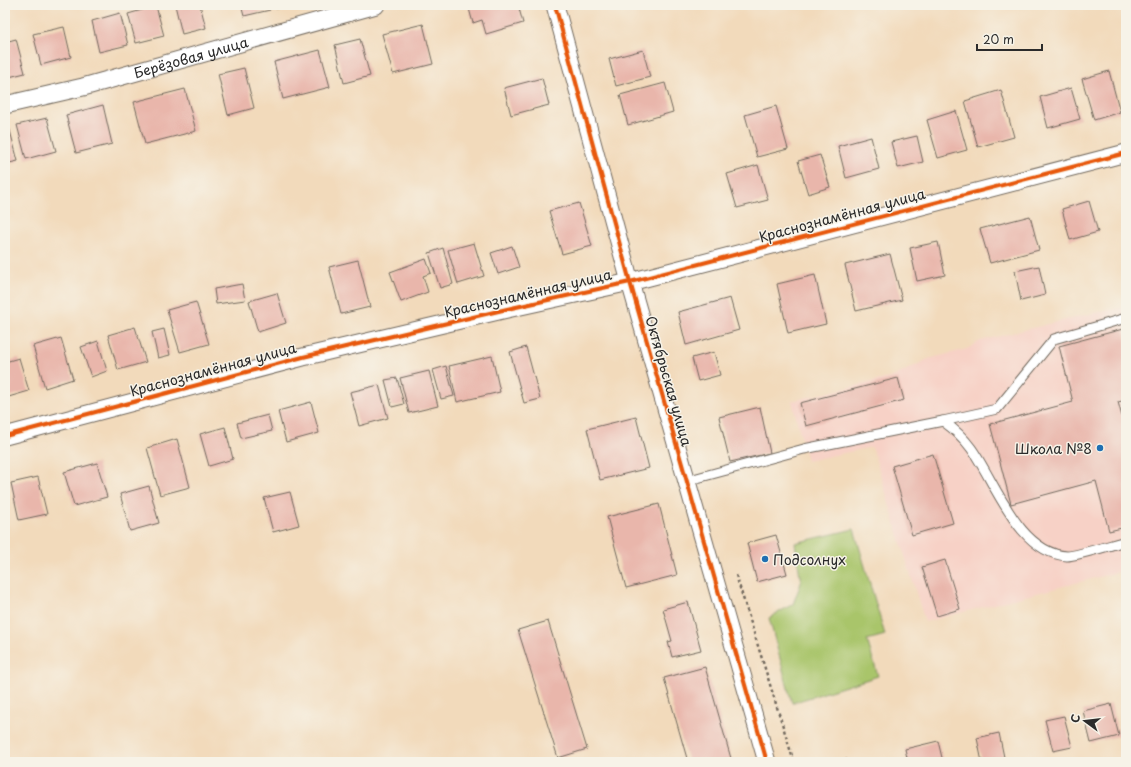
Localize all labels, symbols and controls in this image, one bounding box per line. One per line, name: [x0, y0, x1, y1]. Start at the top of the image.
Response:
scale bar: [977, 26, 1042, 52]
text: 20 m: [983, 30, 1014, 48]
street label: Берёзовая улица: [131, 31, 251, 83]
street label: Краснознамённая улица: [757, 183, 928, 247]
street label: Краснознамённая улица: [442, 263, 614, 322]
street label: Октябрьская улица: [640, 313, 698, 449]
street label: Краснознамённая улица: [128, 337, 299, 401]
place label: Школа №8: [1015, 438, 1092, 459]
marker: Школа №8: [1095, 443, 1105, 453]
place label: Подсолнух: [773, 549, 846, 570]
marker: Подсолнух: [760, 554, 770, 564]
north arrow: [1065, 701, 1105, 741]
text: С: [1066, 712, 1084, 724]

